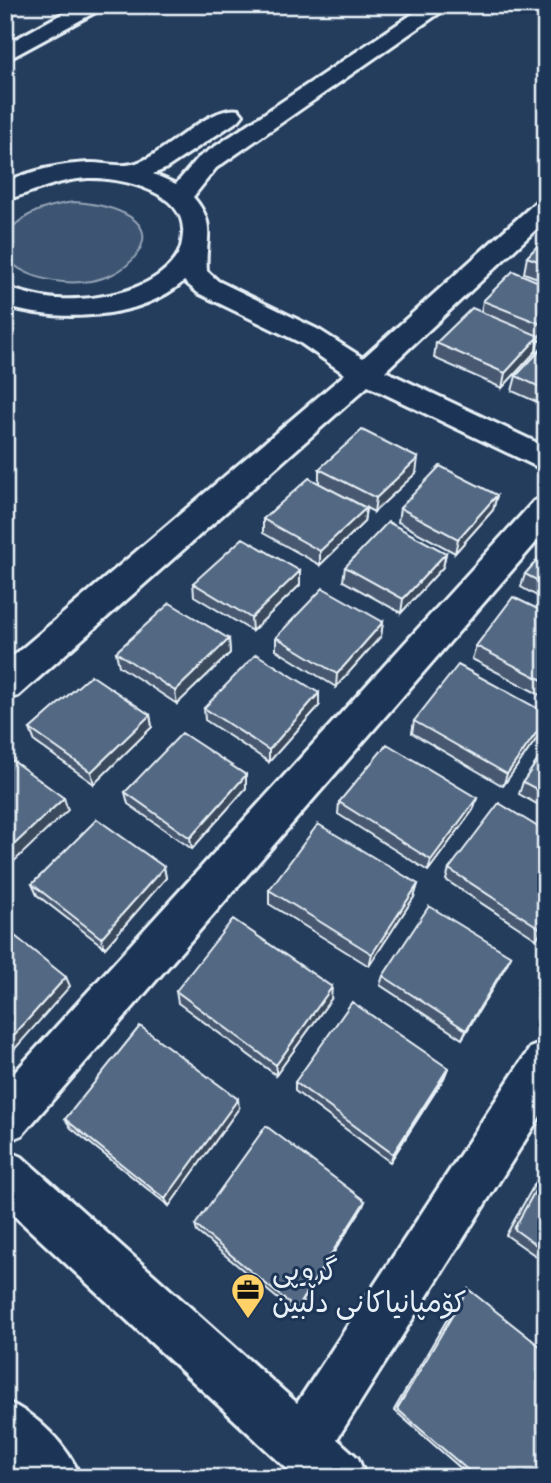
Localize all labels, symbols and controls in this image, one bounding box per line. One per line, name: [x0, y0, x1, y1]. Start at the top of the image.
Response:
place label: گروپی کۆمپانیاکانی دڵبین: [272, 1254, 466, 1323]
office icon: گروپی کۆمپانیاکانی دڵبین: [229, 1271, 267, 1320]

